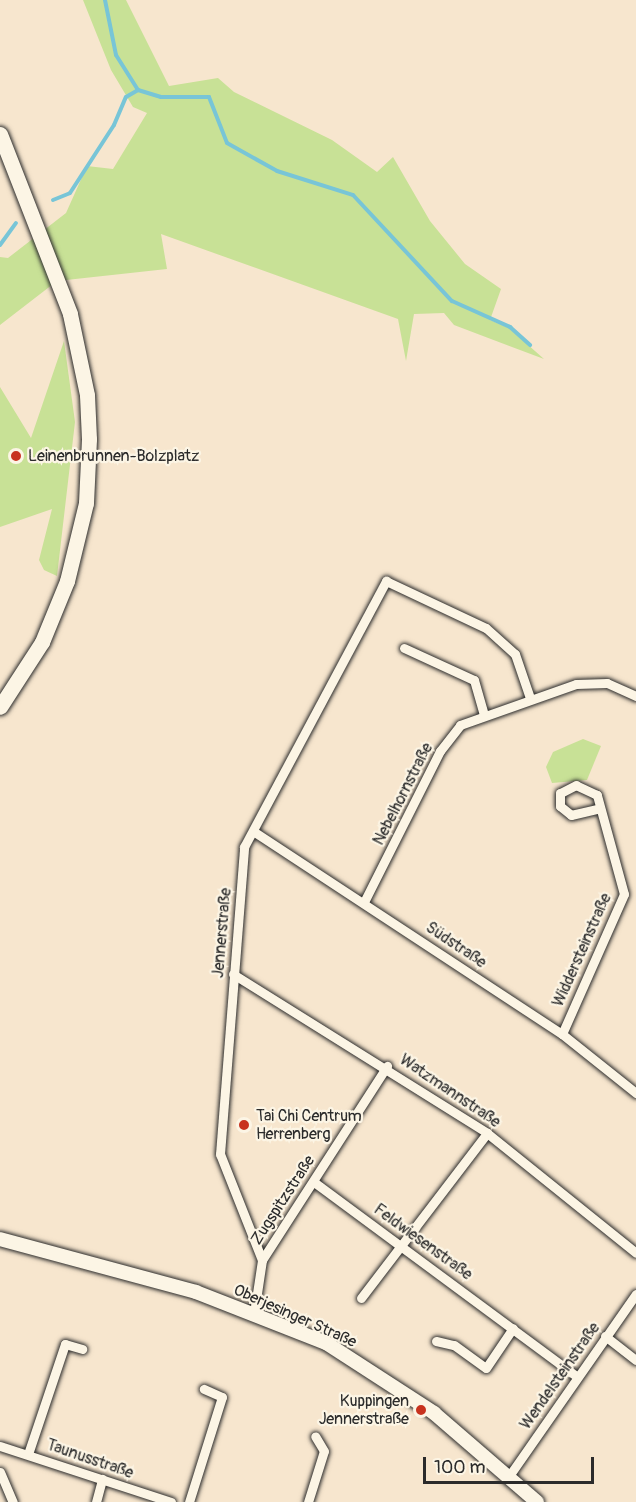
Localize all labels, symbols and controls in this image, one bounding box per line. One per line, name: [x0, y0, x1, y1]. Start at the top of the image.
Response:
place label: Leinenbrunnen-Bolzplatz: [28, 446, 199, 466]
marker: Leinenbrunnen-Bolzplatz: [9, 449, 23, 463]
street label: Nebelhornstraße: [369, 740, 437, 848]
street label: Jennerstraße: [209, 887, 235, 979]
street label: Widdersteinstraße: [548, 890, 616, 1010]
street label: Südstraße: [422, 918, 490, 972]
street label: Watzmannstraße: [396, 1050, 504, 1132]
place label: Tai Chi Centrum Herrenberg: [256, 1106, 362, 1144]
marker: Tai Chi Centrum Herrenberg: [237, 1118, 251, 1132]
street label: Zugspitzstraße: [247, 1152, 319, 1248]
street label: Feldwiesenstraße: [370, 1200, 476, 1284]
street label: Oberjesinger Straße: [230, 1280, 360, 1352]
street label: Wendelsteinstraße: [516, 1319, 604, 1433]
place label: Kuppingen Jennerstraße: [319, 1391, 409, 1429]
marker: Kuppingen Jennerstraße: [414, 1403, 428, 1417]
street label: Taunusstraße: [44, 1435, 136, 1483]
scale bar: [426, 1445, 597, 1483]
text: 100 m: [434, 1456, 486, 1479]

